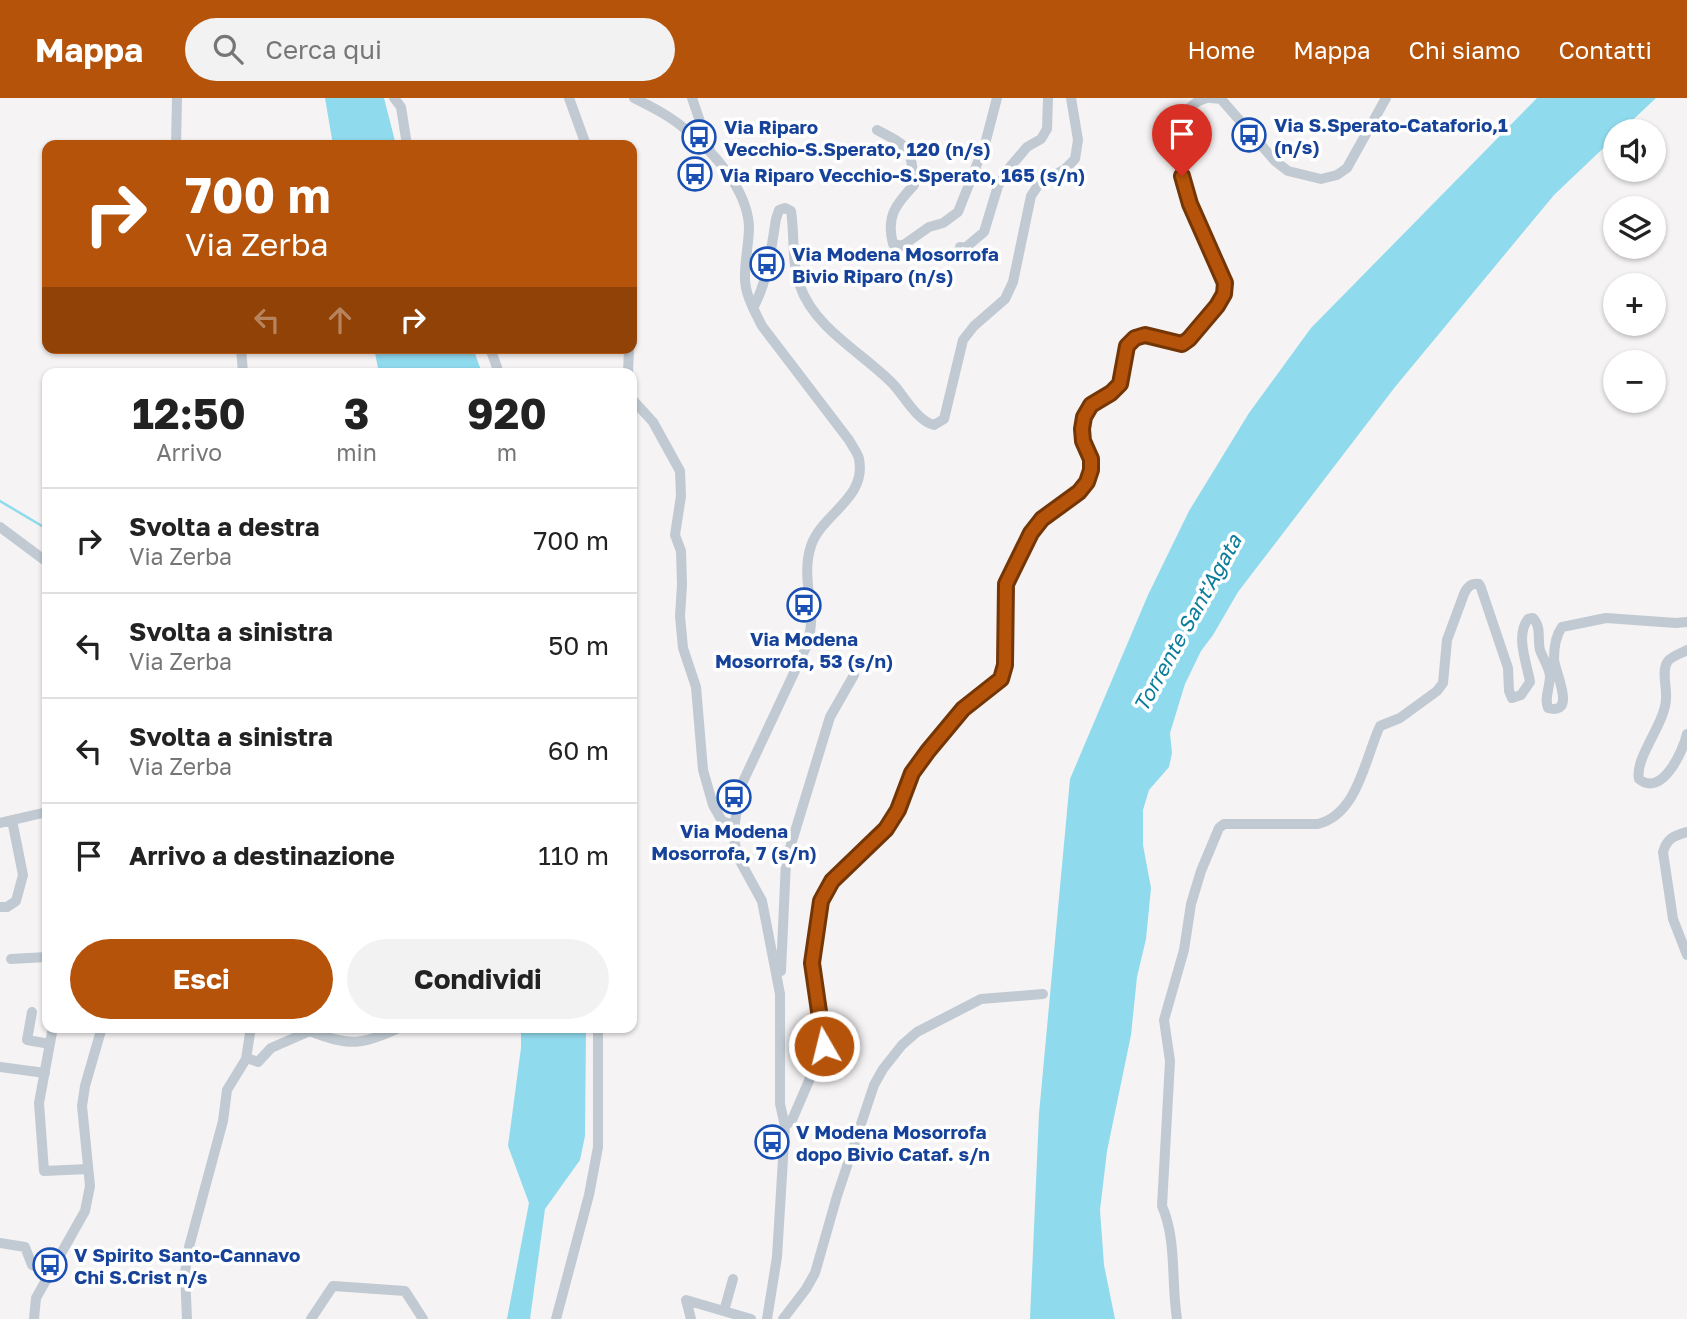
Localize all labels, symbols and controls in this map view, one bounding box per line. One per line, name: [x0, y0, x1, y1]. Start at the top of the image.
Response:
search box: [185, 18, 675, 81]
text: Mappa: [35, 30, 143, 69]
icon: search: [209, 30, 247, 68]
text: Cerca qui: [265, 34, 382, 65]
text: Home: [1187, 35, 1255, 64]
text: Mappa: [1293, 35, 1371, 64]
text: Chi siamo: [1409, 35, 1520, 64]
text: Contatti: [1558, 35, 1652, 64]
pin: [1152, 104, 1212, 176]
place label: Via S.Sperato-Cataforio,1 (n/s): [1274, 113, 1508, 158]
place label: Via Riparo Vecchio-S.Sperato, 120 (n/s): [724, 115, 991, 160]
icon: arrive: [1163, 115, 1201, 153]
bus stop icon: Via S.Sperato-Cataforio,1 (n/s): [1230, 116, 1268, 154]
bus stop icon: Via Riparo Vecchio-S.Sperato, 120 (n/s): [680, 118, 718, 156]
map controls: [1603, 119, 1666, 413]
button: sound: [1603, 119, 1666, 182]
bus stop icon: Via Riparo Vecchio-S.Sperato, 165 (s/n): [676, 155, 714, 193]
place label: Via Riparo Vecchio-S.Sperato, 165 (s/n): [720, 163, 1085, 186]
text: 700 m: [185, 165, 331, 224]
icon: right: [70, 168, 161, 259]
button: layers: [1603, 196, 1666, 259]
text: Via Zerba: [185, 225, 328, 263]
place label: Via Modena Mosorrofa Bivio Riparo (n/s): [792, 242, 999, 287]
bus stop icon: Via Modena Mosorrofa Bivio Riparo (n/s): [748, 245, 786, 283]
button: +: [1603, 273, 1666, 336]
icon: left: [248, 301, 286, 339]
icon: ahead: [321, 301, 359, 339]
icon: right: [394, 301, 432, 339]
button: −: [1603, 350, 1666, 413]
text: 12:50: [132, 388, 246, 438]
text: 3: [344, 388, 369, 438]
text: 920: [467, 388, 547, 438]
text: Arrivo: [156, 438, 222, 466]
text: min: [336, 438, 377, 466]
text: m: [497, 438, 517, 466]
text: Svolta a destra: [129, 511, 320, 542]
icon: right: [70, 522, 108, 560]
text: 700 m: [533, 525, 609, 556]
water label: Torrente Sant'Agata: [1127, 529, 1247, 716]
text: Via Zerba: [129, 542, 232, 570]
bus stop icon: Via Modena Mosorrofa, 53 (s/n): [785, 586, 823, 624]
text: Svolta a sinistra: [129, 616, 333, 647]
icon: left: [70, 627, 108, 665]
place label: Via Modena Mosorrofa, 53 (s/n): [715, 627, 893, 672]
text: 50 m: [548, 630, 609, 661]
text: Via Zerba: [129, 647, 232, 675]
text: Svolta a sinistra: [129, 721, 333, 752]
icon: left: [70, 732, 108, 770]
text: 60 m: [548, 735, 609, 766]
text: Via Zerba: [129, 752, 232, 780]
bus stop icon: Via Modena Mosorrofa, 7 (s/n): [715, 778, 753, 816]
place label: Via Modena Mosorrofa, 7 (s/n): [651, 819, 817, 864]
icon: arrive: [70, 837, 108, 875]
text: Arrivo a destinazione: [129, 840, 395, 871]
text: 110 m: [538, 840, 609, 871]
button: Esci: [70, 939, 333, 1019]
button: Condividi: [347, 939, 609, 1019]
position arrow: [787, 1009, 861, 1083]
place label: V Modena Mosorrofa dopo Bivio Cataf. s/n: [796, 1120, 990, 1165]
bus stop icon: V Modena Mosorrofa dopo Bivio Cataf. s/n: [753, 1123, 791, 1161]
place label: V Spirito Santo-Cannavo Chi S.Crist n/s: [74, 1243, 300, 1288]
bus stop icon: V Spirito Santo-Cannavo Chi S.Crist n/s: [31, 1246, 69, 1284]

